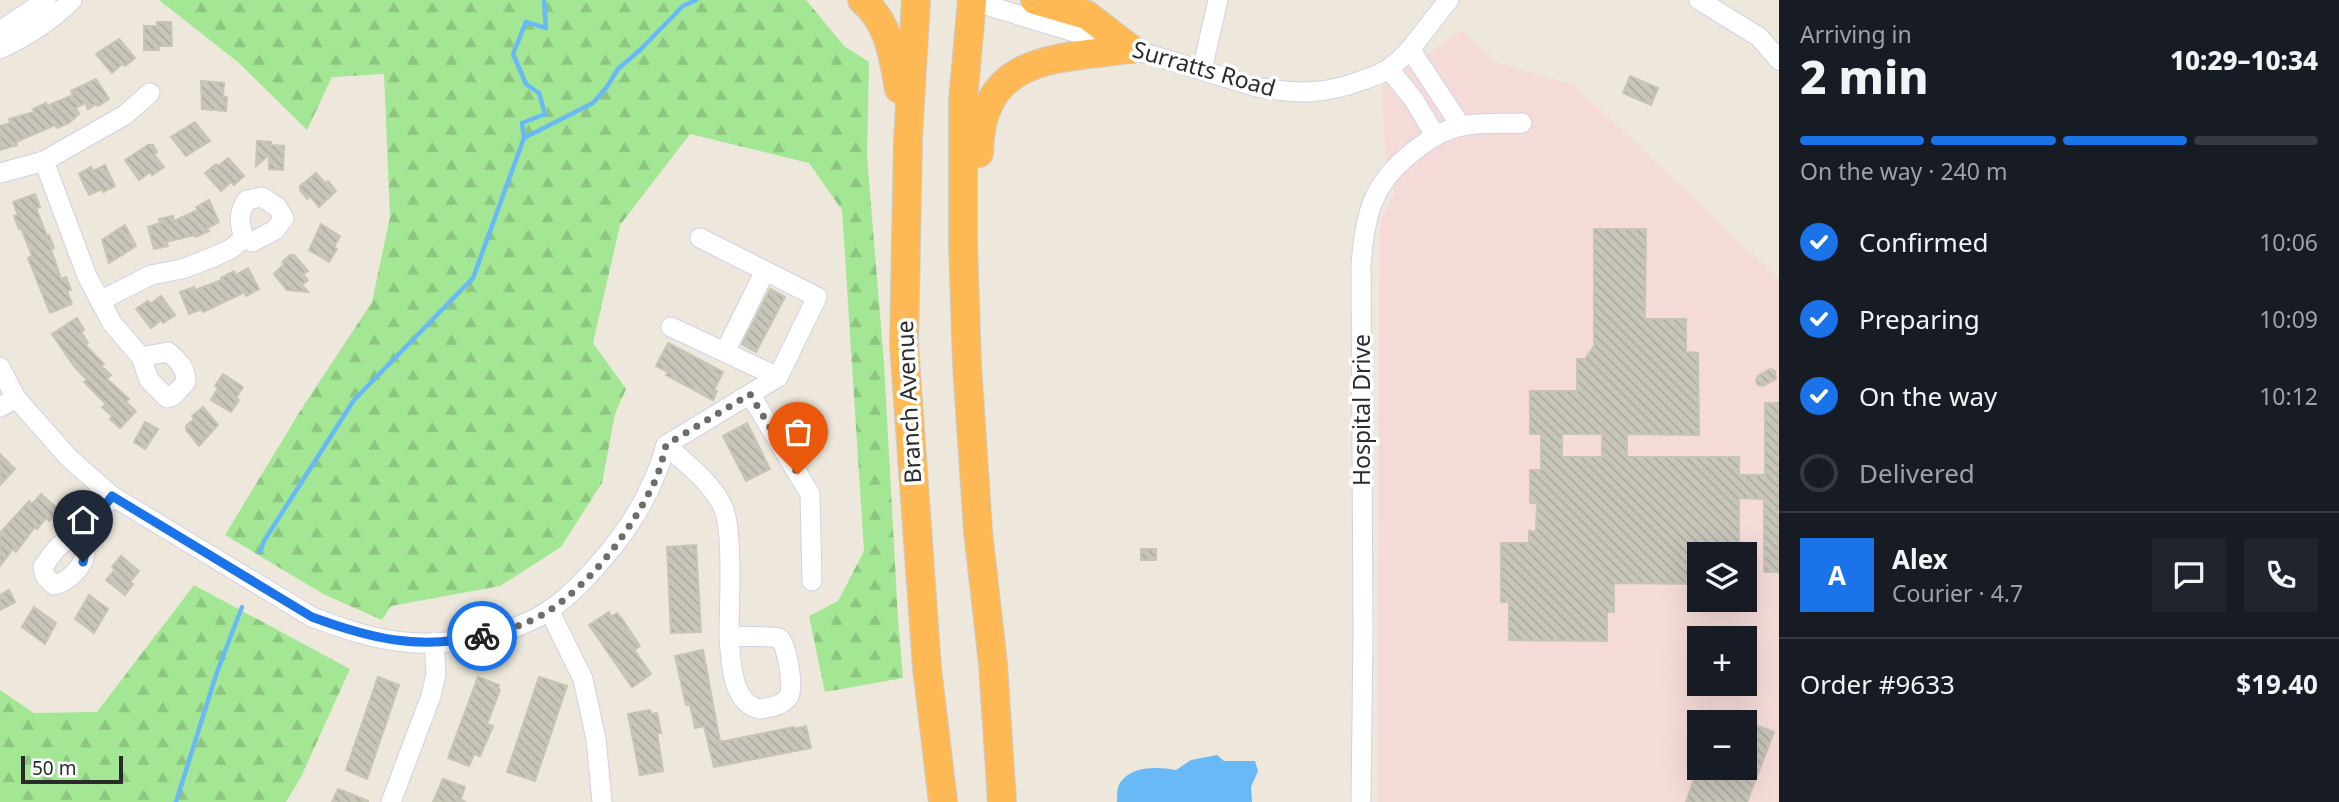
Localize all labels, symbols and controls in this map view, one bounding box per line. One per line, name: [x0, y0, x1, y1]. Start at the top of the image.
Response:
text: Arriving in: [1800, 18, 1912, 50]
street label: Surratts Road: [1129, 32, 1279, 104]
text: 10:29–10:34: [2170, 42, 2318, 78]
text: 2 min: [1800, 45, 1929, 107]
text: On the way · 240 m: [1800, 155, 2007, 187]
icon: check: [1800, 223, 1838, 261]
text: Confirmed: [1859, 224, 1989, 260]
text: 10:06: [2259, 226, 2318, 258]
icon: check: [1800, 300, 1838, 338]
text: Preparing: [1859, 301, 1980, 337]
text: 10:09: [2259, 303, 2318, 335]
street label: Branch Avenue: [888, 320, 928, 484]
street label: Hospital Drive: [1345, 334, 1377, 486]
icon: check: [1800, 377, 1838, 415]
text: On the way: [1859, 378, 1997, 414]
text: 10:12: [2259, 380, 2318, 412]
pin: [768, 402, 828, 474]
icon: bag: [779, 413, 817, 451]
text: Delivered: [1859, 455, 1975, 491]
pin: [53, 490, 113, 562]
icon: home: [64, 501, 102, 539]
button: chat: [2152, 538, 2226, 612]
button: phone: [2244, 538, 2318, 612]
text: Alex: [1892, 541, 1948, 577]
map controls: [1687, 542, 1757, 780]
button: layers: [1687, 542, 1757, 612]
text: A: [1828, 557, 1846, 593]
text: Courier · 4.7: [1892, 577, 2023, 609]
courier: [447, 601, 517, 671]
icon: bike: [463, 617, 501, 655]
button: +: [1687, 626, 1757, 696]
text: Order #9633: [1800, 666, 1955, 702]
text: $19.40: [2236, 666, 2318, 702]
button: −: [1687, 710, 1757, 780]
scale bar: [21, 753, 122, 785]
text: 50 m: [32, 755, 76, 781]

